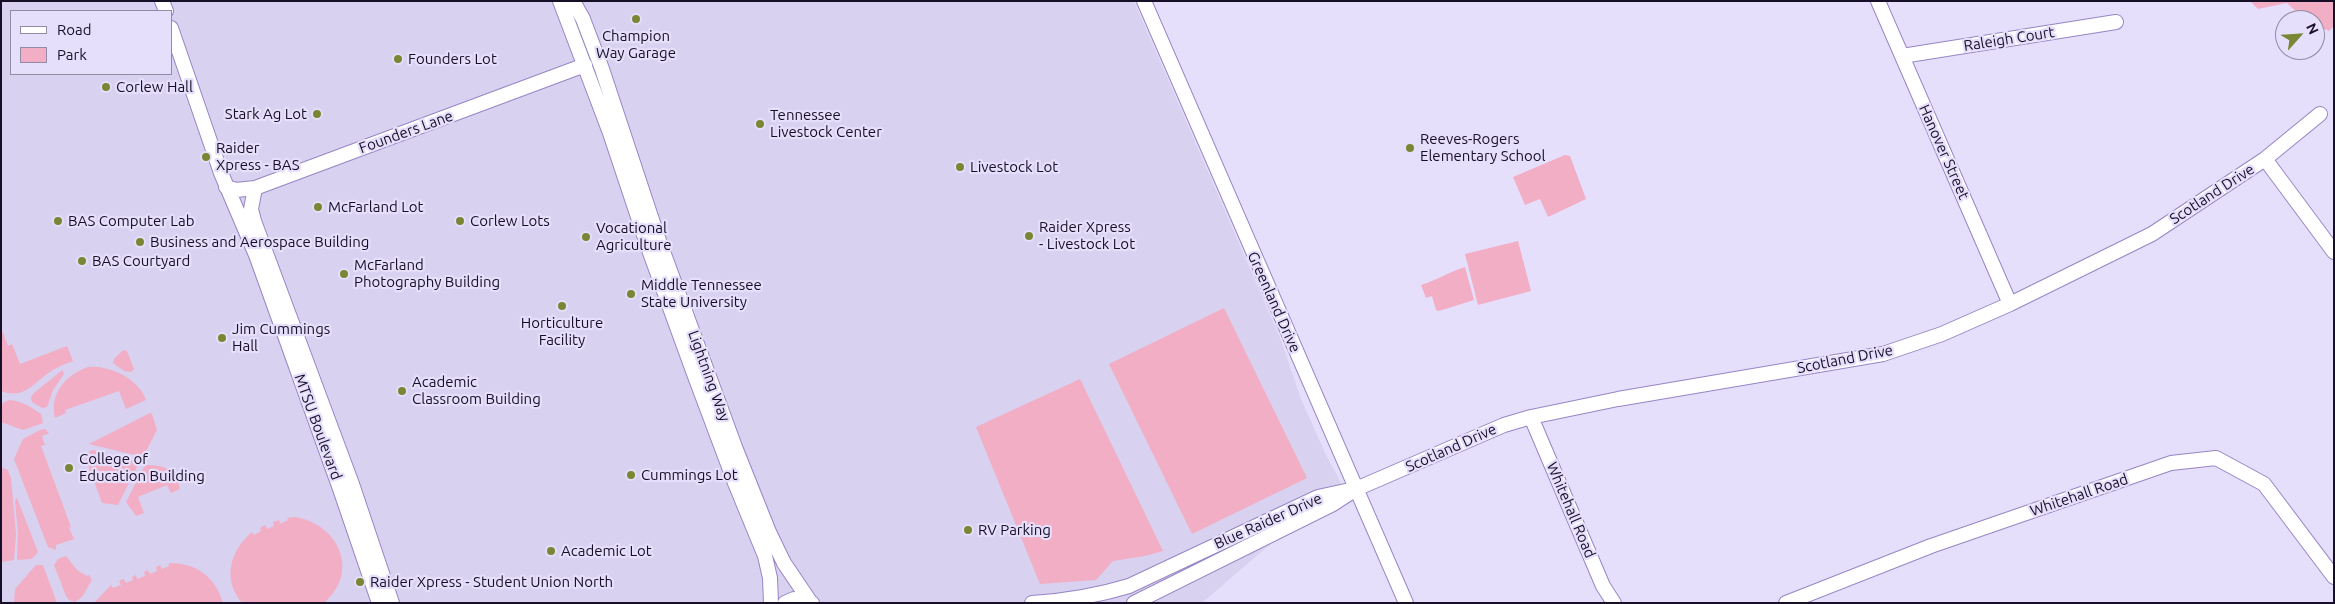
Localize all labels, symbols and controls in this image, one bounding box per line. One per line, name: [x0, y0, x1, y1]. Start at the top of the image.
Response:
legend: [10, 10, 172, 75]
north arrow: [2275, 10, 2325, 60]
marker: Champion Way Garage: [630, 13, 642, 25]
text: Road: [57, 21, 92, 38]
text: N: [2303, 21, 2322, 37]
street label: Raleigh Court: [1962, 23, 2056, 55]
place label: Champion Way Garage: [596, 27, 676, 62]
text: Park: [57, 46, 87, 63]
place label: Founders Lot: [408, 50, 497, 68]
marker: Founders Lot: [392, 53, 404, 65]
place label: Corlew Hall: [116, 78, 193, 96]
marker: Corlew Hall: [100, 81, 112, 93]
street label: Hanover Street: [1915, 102, 1973, 202]
place label: Stark Ag Lot: [225, 105, 307, 123]
place label: Tennessee Livestock Center: [770, 106, 882, 141]
street label: Founders Lane: [357, 107, 455, 157]
marker: Stark Ag Lot: [311, 108, 323, 120]
marker: Tennessee Livestock Center: [754, 118, 766, 130]
place label: Reeves-Rogers Elementary School: [1420, 130, 1546, 165]
place label: Raider Xpress - BAS: [216, 139, 300, 174]
marker: Reeves-Rogers Elementary School: [1404, 142, 1416, 154]
marker: Raider Xpress - BAS: [200, 151, 212, 163]
place label: Livestock Lot: [970, 158, 1058, 176]
street label: Scotland Drive: [2166, 160, 2258, 228]
marker: Livestock Lot: [954, 161, 966, 173]
place label: McFarland Lot: [328, 198, 423, 216]
marker: McFarland Lot: [312, 201, 324, 213]
place label: BAS Computer Lab: [68, 212, 194, 230]
place label: Corlew Lots: [470, 212, 550, 230]
marker: BAS Computer Lab: [52, 215, 64, 227]
marker: Corlew Lots: [454, 215, 466, 227]
place label: Raider Xpress - Livestock Lot: [1039, 218, 1135, 253]
place label: Vocational Agriculture: [596, 219, 672, 254]
marker: Raider Xpress - Livestock Lot: [1023, 230, 1035, 242]
marker: Vocational Agriculture: [580, 231, 592, 243]
place label: Business and Aerospace Building: [150, 233, 369, 251]
marker: Business and Aerospace Building: [134, 236, 146, 248]
street label: Greenland Drive: [1244, 249, 1304, 355]
place label: BAS Courtyard: [92, 252, 190, 270]
marker: BAS Courtyard: [76, 255, 88, 267]
place label: McFarland Photography Building: [354, 256, 500, 291]
marker: McFarland Photography Building: [338, 268, 350, 280]
place label: Middle Tennessee State University: [641, 276, 762, 311]
marker: Middle Tennessee State University: [625, 288, 637, 300]
marker: Horticulture Facility: [556, 300, 568, 312]
place label: Horticulture Facility: [521, 314, 603, 349]
place label: Jim Cummings Hall: [232, 320, 330, 355]
street label: Lightning Way: [684, 328, 734, 424]
marker: Jim Cummings Hall: [216, 332, 228, 344]
street label: Scotland Drive: [1795, 341, 1895, 377]
street label: MTSU Boulevard: [290, 372, 346, 482]
place label: Academic Classroom Building: [412, 373, 541, 408]
marker: Academic Classroom Building: [396, 385, 408, 397]
street label: Scotland Drive: [1403, 420, 1499, 476]
place label: College of Education Building: [79, 450, 205, 485]
street label: Whitehall Road: [1543, 459, 1599, 561]
marker: College of Education Building: [63, 462, 75, 474]
place label: Cummings Lot: [641, 466, 738, 484]
marker: Cummings Lot: [625, 469, 637, 481]
street label: Whitehall Road: [2028, 470, 2130, 520]
street label: Blue Raider Drive: [1211, 489, 1325, 553]
place label: RV Parking: [978, 521, 1051, 539]
marker: RV Parking: [962, 524, 974, 536]
place label: Academic Lot: [561, 542, 652, 560]
marker: Academic Lot: [545, 545, 557, 557]
place label: Raider Xpress - Student Union North: [370, 573, 613, 591]
marker: Raider Xpress - Student Union North: [354, 576, 366, 588]

